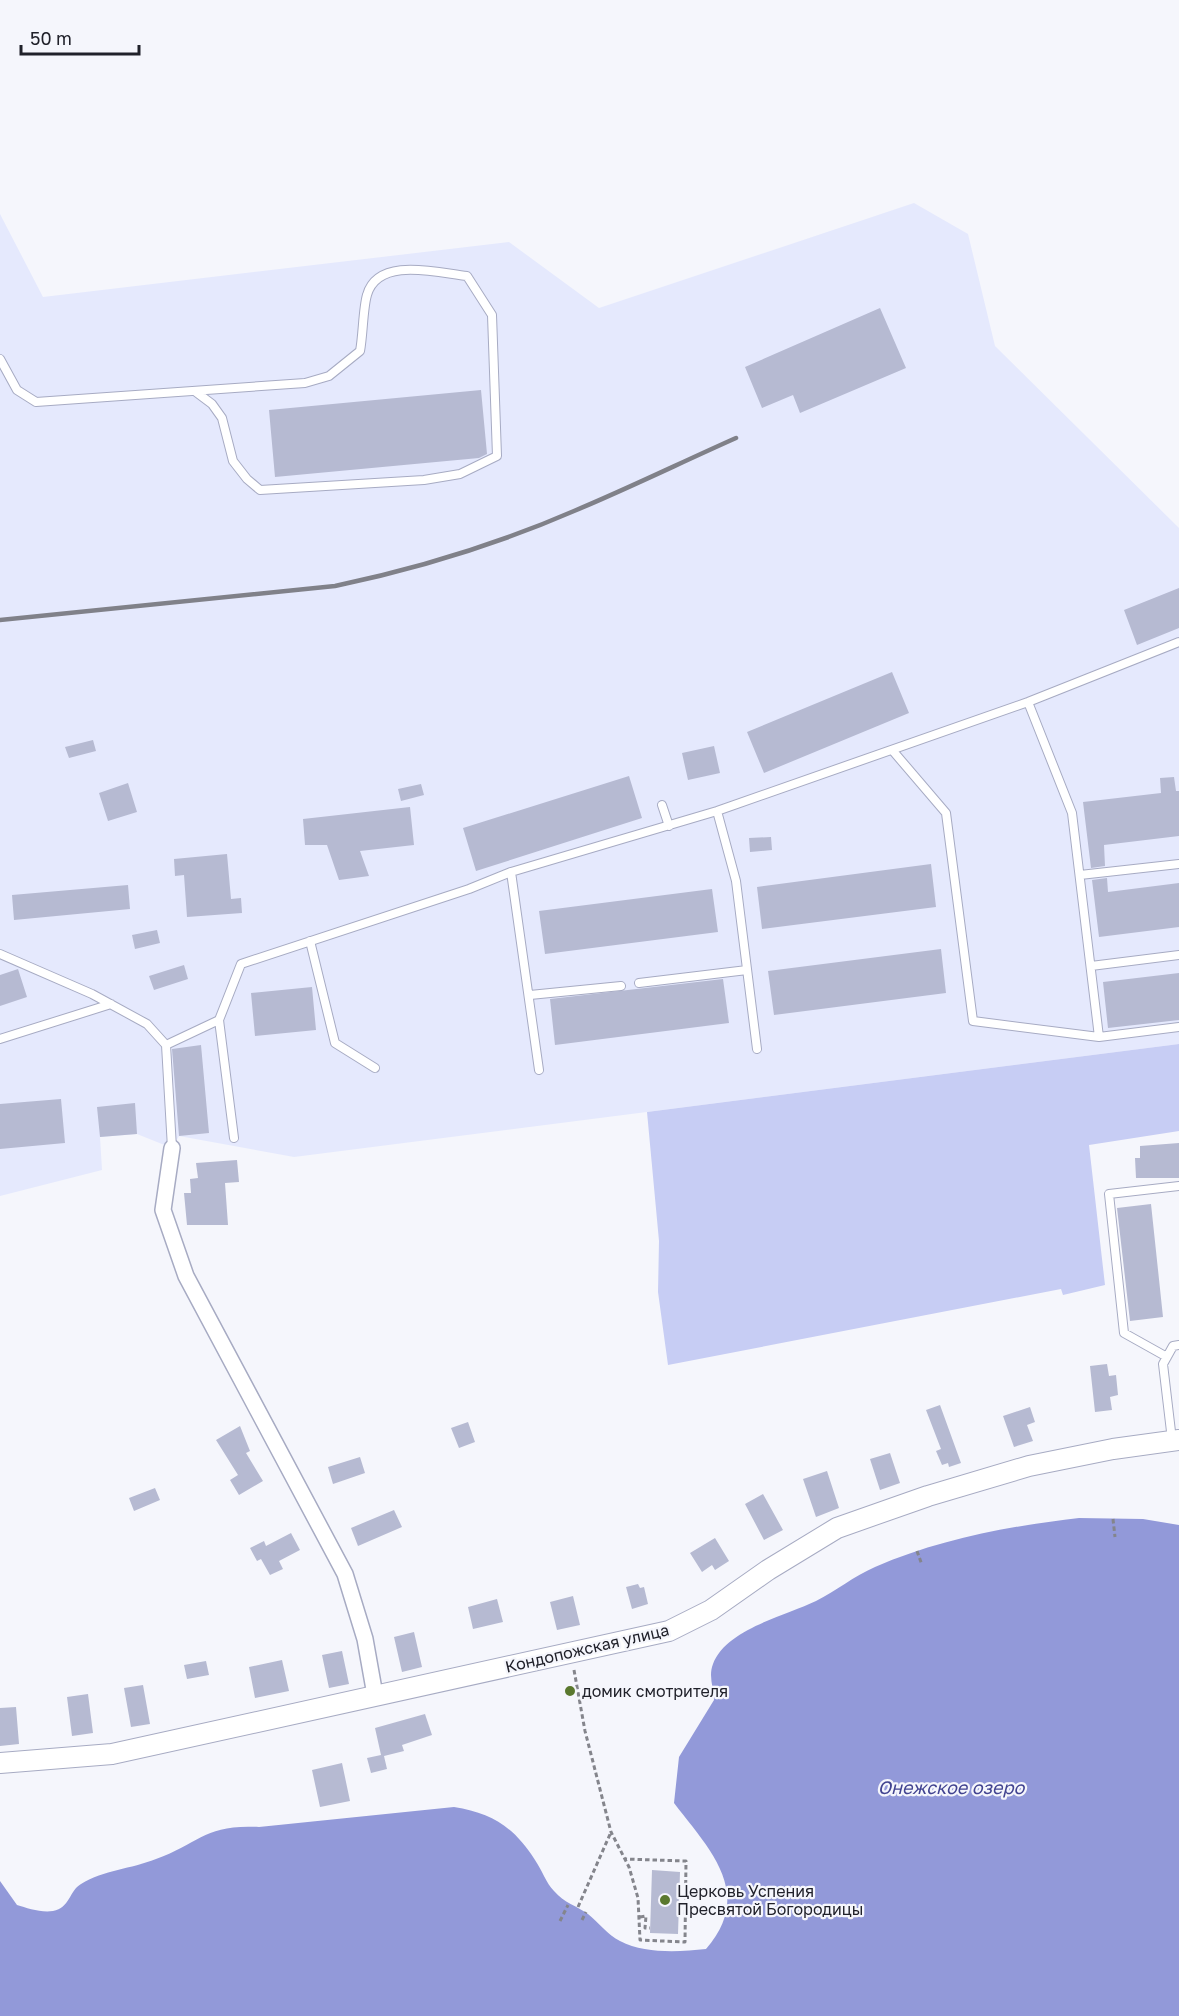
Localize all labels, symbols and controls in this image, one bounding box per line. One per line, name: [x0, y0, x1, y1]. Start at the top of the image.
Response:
scale bar: [21, 18, 140, 56]
text: 50 m: [30, 27, 72, 49]
street label: Кондопожская улица: [503, 1619, 671, 1677]
place label: домик смотрителя: [582, 1681, 728, 1701]
marker: домик смотрителя: [563, 1684, 577, 1698]
water label: Онежское озеро: [878, 1776, 1025, 1798]
place label: Церковь Успения Пресвятой Богородицы: [677, 1881, 863, 1919]
marker: Церковь Успения Пресвятой Богородицы: [658, 1893, 672, 1907]

